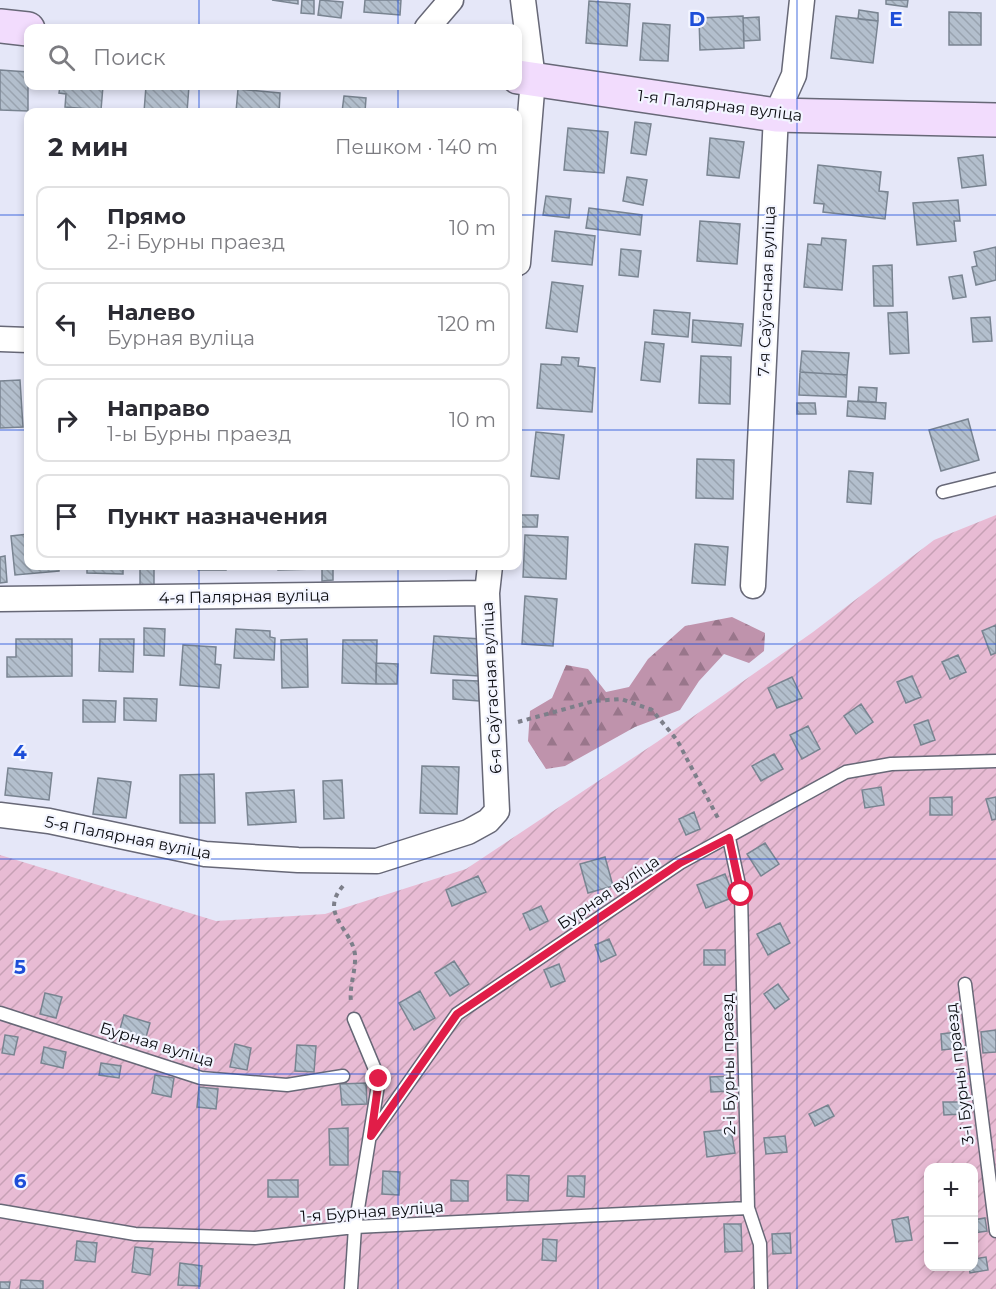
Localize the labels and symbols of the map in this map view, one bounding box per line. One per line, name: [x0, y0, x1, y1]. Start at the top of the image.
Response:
text: D: [689, 7, 705, 31]
text: E: [889, 7, 903, 31]
street label: 1-я Палярная вуліца: [637, 86, 803, 125]
street label: 7-я Саўгасная вуліца: [754, 205, 779, 377]
street label: 4-я Палярная вуліца: [158, 586, 330, 607]
street label: 6-я Саўгасная вуліца: [478, 602, 505, 774]
text: 4: [13, 740, 27, 764]
street label: 5-я Палярная вуліца: [43, 812, 213, 863]
street label: Бурная вуліца: [554, 851, 663, 933]
route start: [727, 880, 753, 906]
text: 5: [14, 955, 26, 979]
street label: 2-і Бурны праезд: [718, 993, 739, 1135]
street label: 3-і Бурны праезд: [941, 1002, 978, 1146]
street label: Бурная вуліца: [97, 1018, 216, 1071]
route end: [365, 1065, 391, 1091]
text: 6: [14, 1169, 27, 1193]
street label: 1-я Бурная вуліца: [300, 1197, 444, 1226]

